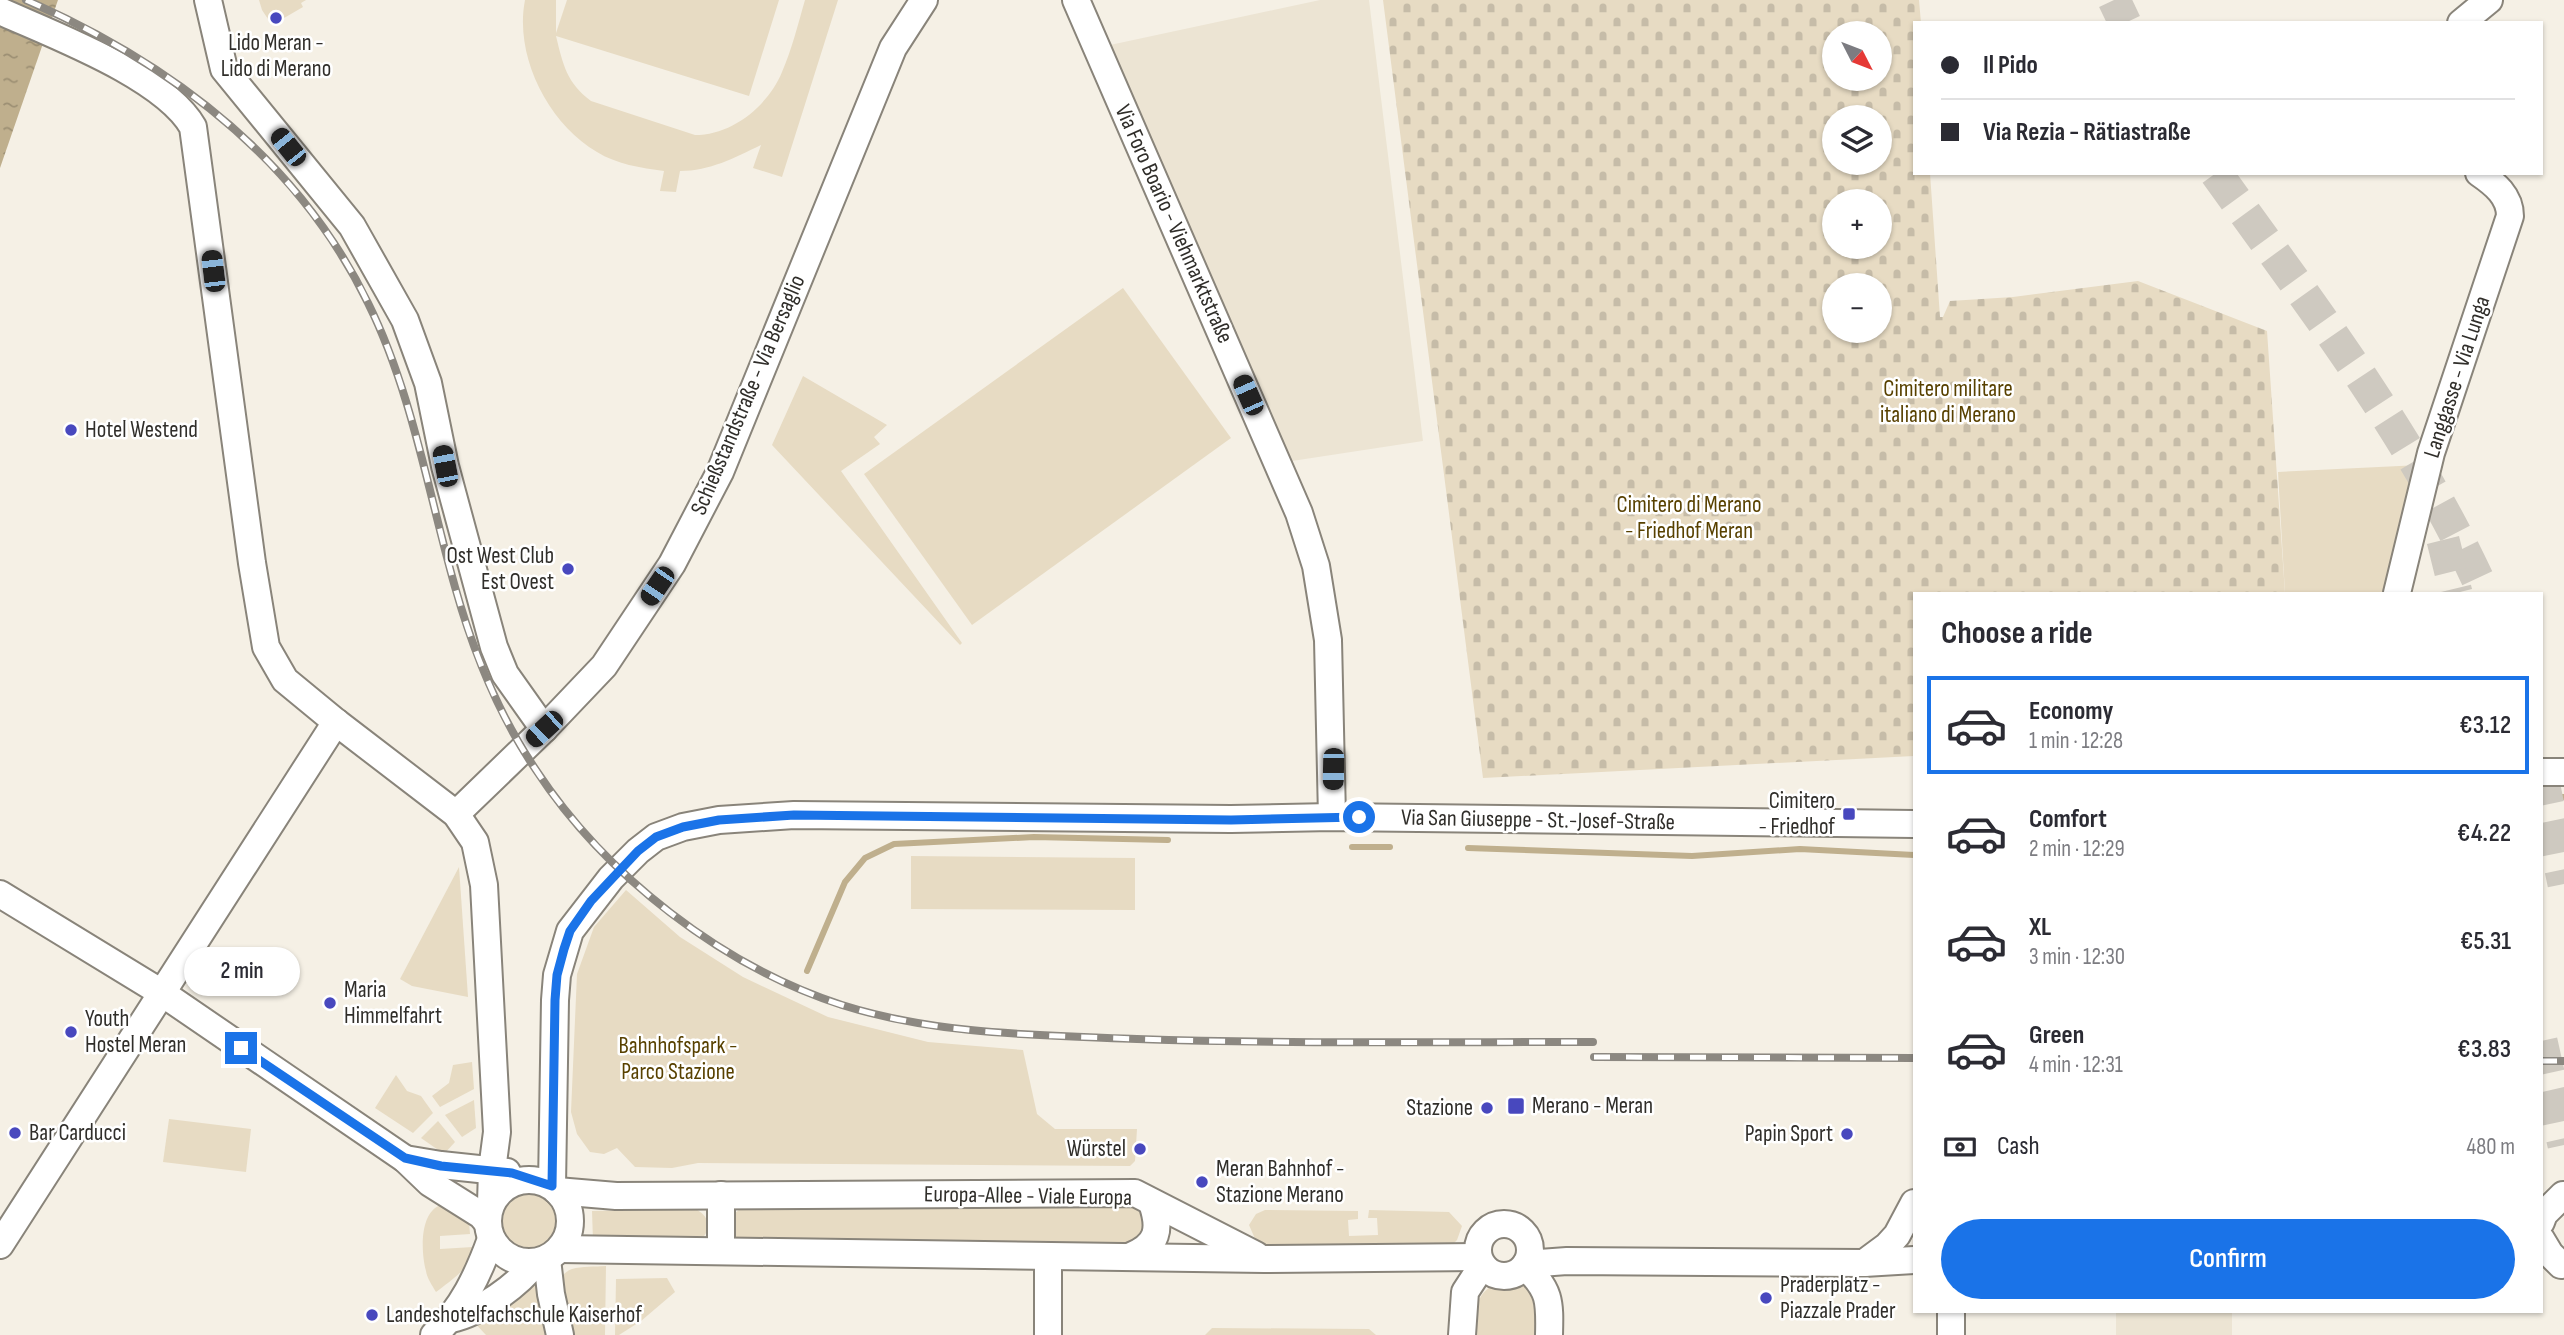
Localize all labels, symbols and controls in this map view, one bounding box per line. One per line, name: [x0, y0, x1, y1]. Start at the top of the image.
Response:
marker: Lido Meran - Lido di Merano: [268, 10, 284, 26]
north arrow: [1822, 21, 1892, 91]
map controls: [1822, 21, 1892, 343]
place label: Lido Meran - Lido di Merano: [221, 29, 331, 83]
text: Il Pido: [1983, 50, 2038, 81]
street label: Via Foro Boario - Viehmarktstraße: [1109, 100, 1239, 348]
button: layers: [1822, 105, 1892, 175]
text: Via Rezia - Rätiastraße: [1983, 117, 2191, 148]
car: [267, 124, 310, 170]
button: +: [1822, 189, 1892, 259]
car: [201, 249, 226, 293]
street label: Schießstandstraße - Via Bersaglio: [685, 271, 811, 519]
button: −: [1822, 273, 1892, 343]
street label: Langgasse - Via Lunga: [2418, 293, 2496, 461]
car: [1230, 372, 1267, 418]
park label: Cimitero militare italiano di Merano: [1880, 375, 2016, 429]
place label: Hotel Westend: [85, 416, 198, 444]
marker: Hotel Westend: [63, 422, 79, 438]
car: [431, 443, 460, 489]
park label: Cimitero di Merano - Friedhof Meran: [1617, 491, 1761, 545]
place label: Ost West Club Est Ovest: [446, 542, 554, 596]
marker: Ost West Club Est Ovest: [560, 561, 576, 577]
car: [637, 563, 678, 609]
text: Choose a ride: [1941, 614, 2093, 653]
icon: car: [1945, 694, 2008, 757]
text: Economy: [2029, 696, 2113, 727]
car: [522, 707, 567, 751]
text: €3.12: [2459, 710, 2511, 741]
text: 1 min · 12:28: [2029, 727, 2123, 755]
car: [1323, 748, 1344, 790]
place label: Cimitero - Friedhof: [1759, 787, 1835, 841]
route start: [1343, 801, 1375, 833]
icon: car: [1945, 802, 2008, 865]
street label: Via San Giuseppe - St.-Josef-Straße: [1401, 804, 1675, 836]
text: Comfort: [2029, 804, 2107, 835]
marker: Cimitero - Friedhof: [1841, 806, 1857, 822]
text: €4.22: [2457, 818, 2511, 849]
text: 2 min · 12:29: [2029, 835, 2125, 863]
icon: car: [1945, 910, 2008, 973]
text: XL: [2029, 912, 2051, 943]
text: €5.31: [2460, 926, 2511, 957]
text: 3 min · 12:30: [2029, 943, 2125, 971]
callout: 2 min: [183, 946, 299, 996]
text: 2 min: [220, 957, 264, 985]
place label: Maria Himmelfahrt: [344, 976, 442, 1030]
marker: Maria Himmelfahrt: [322, 995, 338, 1011]
place label: Youth Hostel Meran: [85, 1005, 186, 1059]
icon: car: [1945, 1018, 2008, 1081]
text: Green: [2029, 1020, 2084, 1051]
marker: Youth Hostel Meran: [63, 1024, 79, 1040]
route end: [225, 1032, 257, 1064]
park label: Bahnhofspark - Parco Stazione: [619, 1032, 737, 1086]
text: €3.83: [2457, 1034, 2511, 1065]
text: 4 min · 12:31: [2029, 1051, 2123, 1079]
place label: Merano - Meran: [1532, 1092, 1653, 1120]
place label: Stazione: [1406, 1094, 1473, 1122]
marker: Merano - Meran: [1506, 1096, 1526, 1116]
marker: Stazione: [1479, 1100, 1495, 1116]
place label: Bar Carducci: [29, 1119, 126, 1147]
place label: Papin Sport: [1745, 1120, 1833, 1148]
marker: Bar Carducci: [7, 1125, 23, 1141]
marker: Papin Sport: [1839, 1126, 1855, 1142]
icon: cash: [1941, 1128, 1979, 1166]
text: Cash: [1997, 1131, 2040, 1162]
text: 480 m: [2467, 1133, 2515, 1161]
place label: Würstel: [1067, 1135, 1126, 1163]
marker: Würstel: [1132, 1141, 1148, 1157]
place label: Meran Bahnhof - Stazione Merano: [1216, 1155, 1344, 1209]
marker: Meran Bahnhof - Stazione Merano: [1194, 1174, 1210, 1190]
street label: Europa-Allee - Viale Europa: [924, 1180, 1132, 1212]
button: Confirm: [1941, 1219, 2515, 1299]
place label: Praderplatz - Piazzale Prader: [1780, 1271, 1896, 1325]
marker: Praderplatz - Piazzale Prader: [1758, 1290, 1774, 1306]
place label: Landeshotelfachschule Kaiserhof: [386, 1301, 642, 1329]
marker: Landeshotelfachschule Kaiserhof: [364, 1307, 380, 1323]

